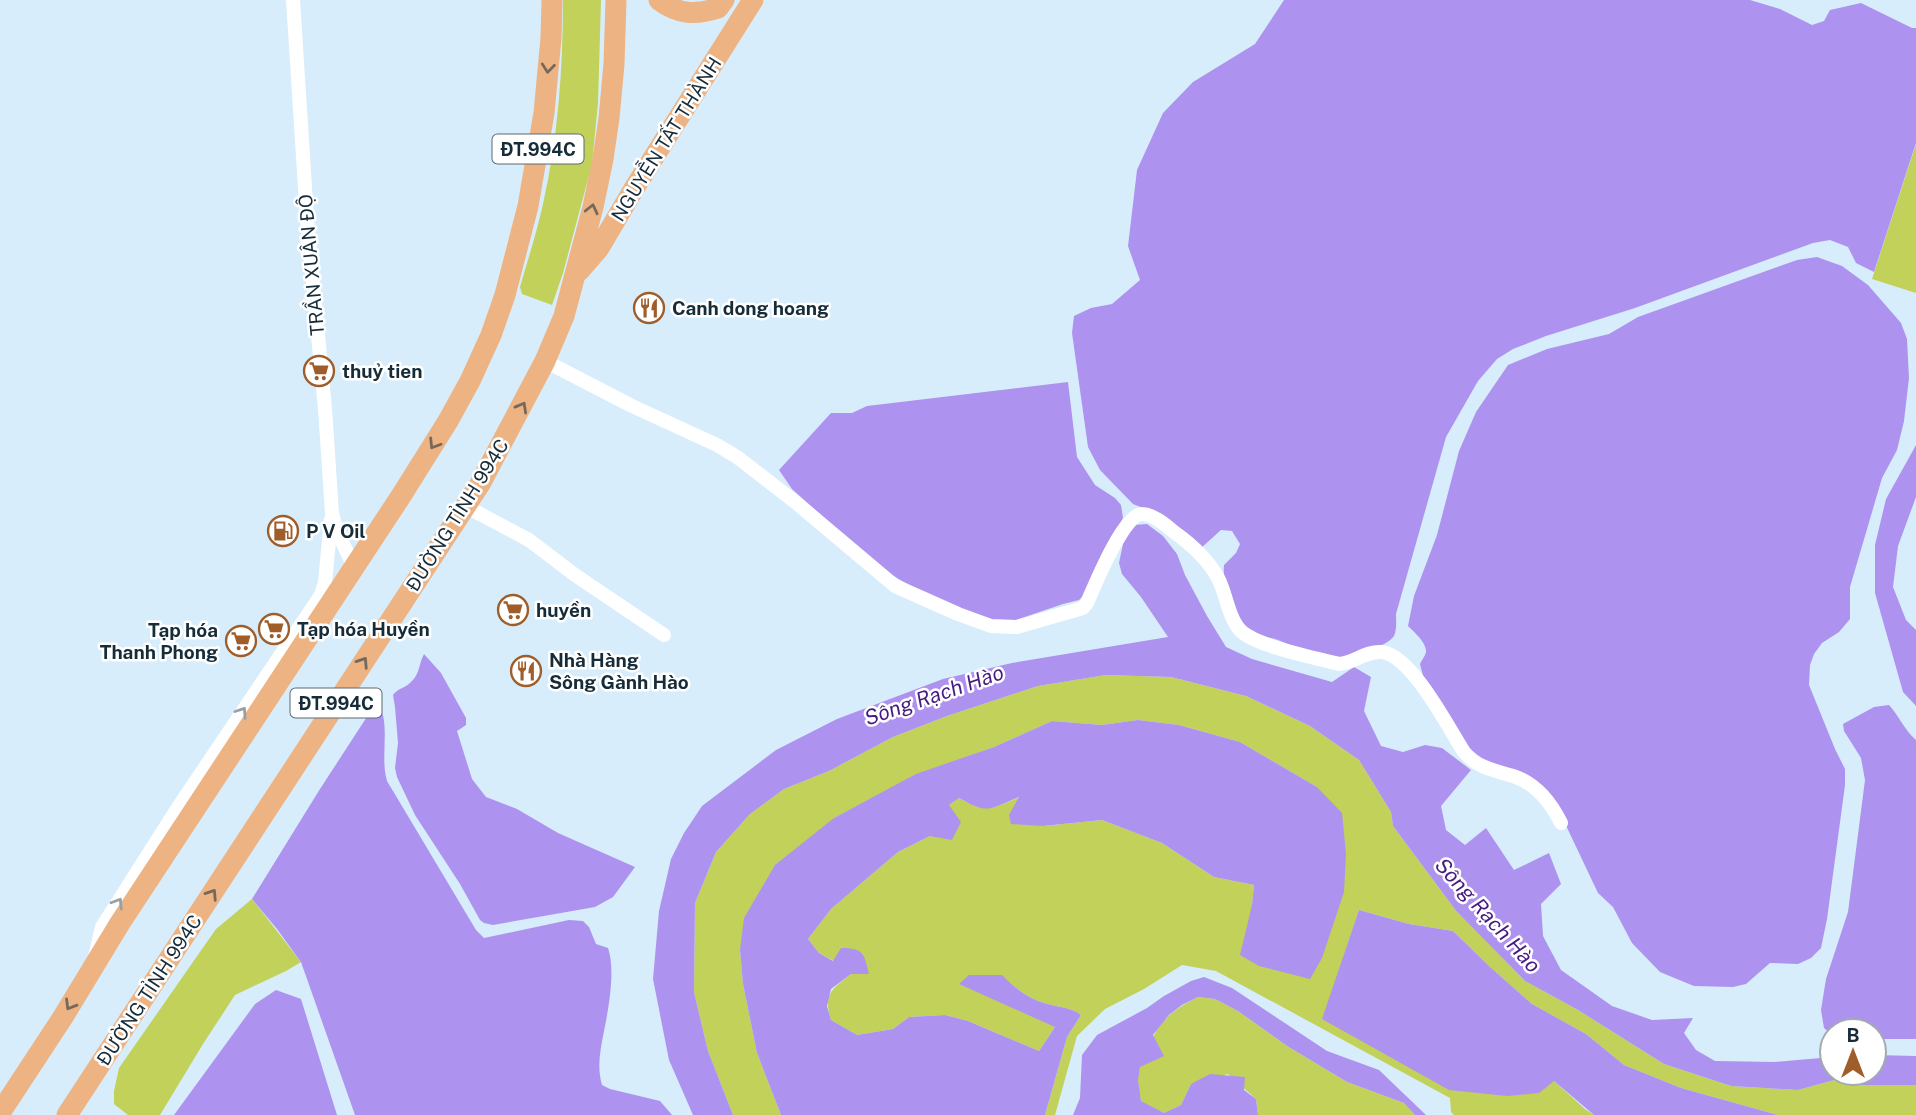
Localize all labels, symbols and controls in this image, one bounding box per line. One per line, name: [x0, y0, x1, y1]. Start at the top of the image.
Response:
street label: NGUYỄN TẤT THÀNH: [604, 51, 726, 225]
one-way arrow: [541, 63, 556, 74]
road number: ĐT.994C: [492, 134, 584, 164]
street label: TRẦN XUÂN ĐỘ: [292, 193, 328, 337]
one-way arrow: [584, 203, 599, 215]
restaurant icon: Canh dong hoang: [632, 291, 666, 325]
place label: Canh dong hoang: [672, 297, 829, 319]
supermarket icon: thuỷ tien: [302, 354, 336, 388]
place label: thuỷ tien: [342, 360, 423, 382]
one-way arrow: [513, 401, 527, 414]
street label: ĐƯỜNG TỈNH 994C: [400, 434, 513, 595]
one-way arrow: [429, 437, 442, 450]
fuel station icon: P V Oil: [266, 514, 300, 548]
place label: P V Oil: [306, 520, 366, 542]
supermarket icon: huyền: [496, 593, 530, 627]
place label: huyền: [536, 599, 591, 621]
supermarket icon: Tạp hóa Huyền: [257, 612, 291, 646]
place label: Tạp hóa Huyền: [297, 618, 430, 640]
place label: Tạp hóa Thanh Phong: [100, 619, 218, 663]
supermarket icon: Tạp hóa Thanh Phong: [224, 624, 258, 658]
place label: Nhà Hàng Sông Gành Hào: [549, 649, 689, 693]
restaurant icon: Nhà Hàng Sông Gành Hào: [509, 654, 543, 688]
one-way arrow: [355, 657, 368, 670]
water label: Sông Rạch Hào: [861, 659, 1007, 731]
road number: ĐT.994C: [290, 688, 382, 718]
one-way arrow: [234, 707, 247, 720]
water label: Sông Rạch Hào: [1430, 853, 1546, 977]
one-way arrow: [203, 889, 216, 902]
one-way arrow: [109, 897, 122, 910]
street label: ĐƯỜNG TỈNH 994C: [91, 910, 206, 1070]
one-way arrow: [65, 998, 78, 1011]
north arrow: [1818, 1017, 1888, 1087]
text: B: [1846, 1024, 1860, 1046]

